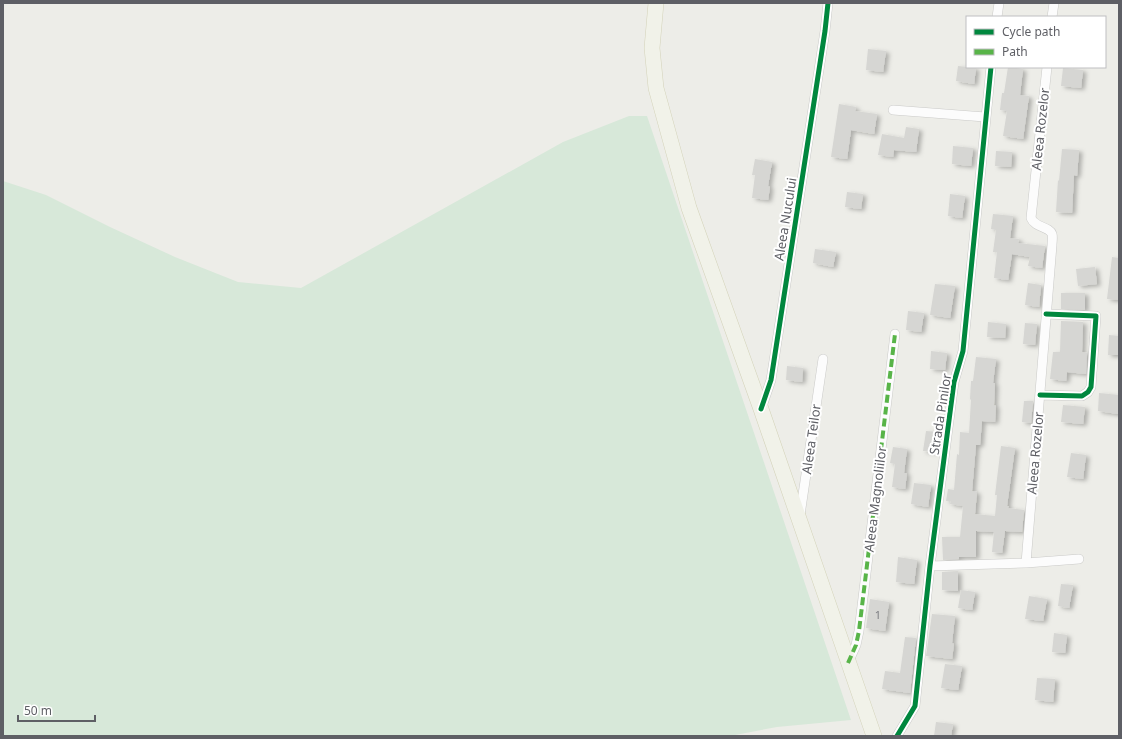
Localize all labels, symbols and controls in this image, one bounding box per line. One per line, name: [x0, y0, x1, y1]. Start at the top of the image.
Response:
legend: [966, 16, 1106, 68]
text: Cycle path: [1002, 23, 1060, 40]
text: Path: [1002, 43, 1028, 60]
street label: Aleea Rozelor: [1027, 86, 1053, 171]
street label: Aleea Nucului: [770, 176, 800, 262]
street label: Strada Pinilor: [925, 371, 955, 456]
street label: Aleea Teilor: [797, 402, 825, 475]
street label: Aleea Rozelor: [1022, 410, 1048, 495]
street label: Aleea Magnoliilor: [860, 444, 891, 553]
house number: 1: [875, 607, 881, 622]
scale bar: [18, 697, 95, 723]
text: 50 m: [24, 702, 52, 719]

